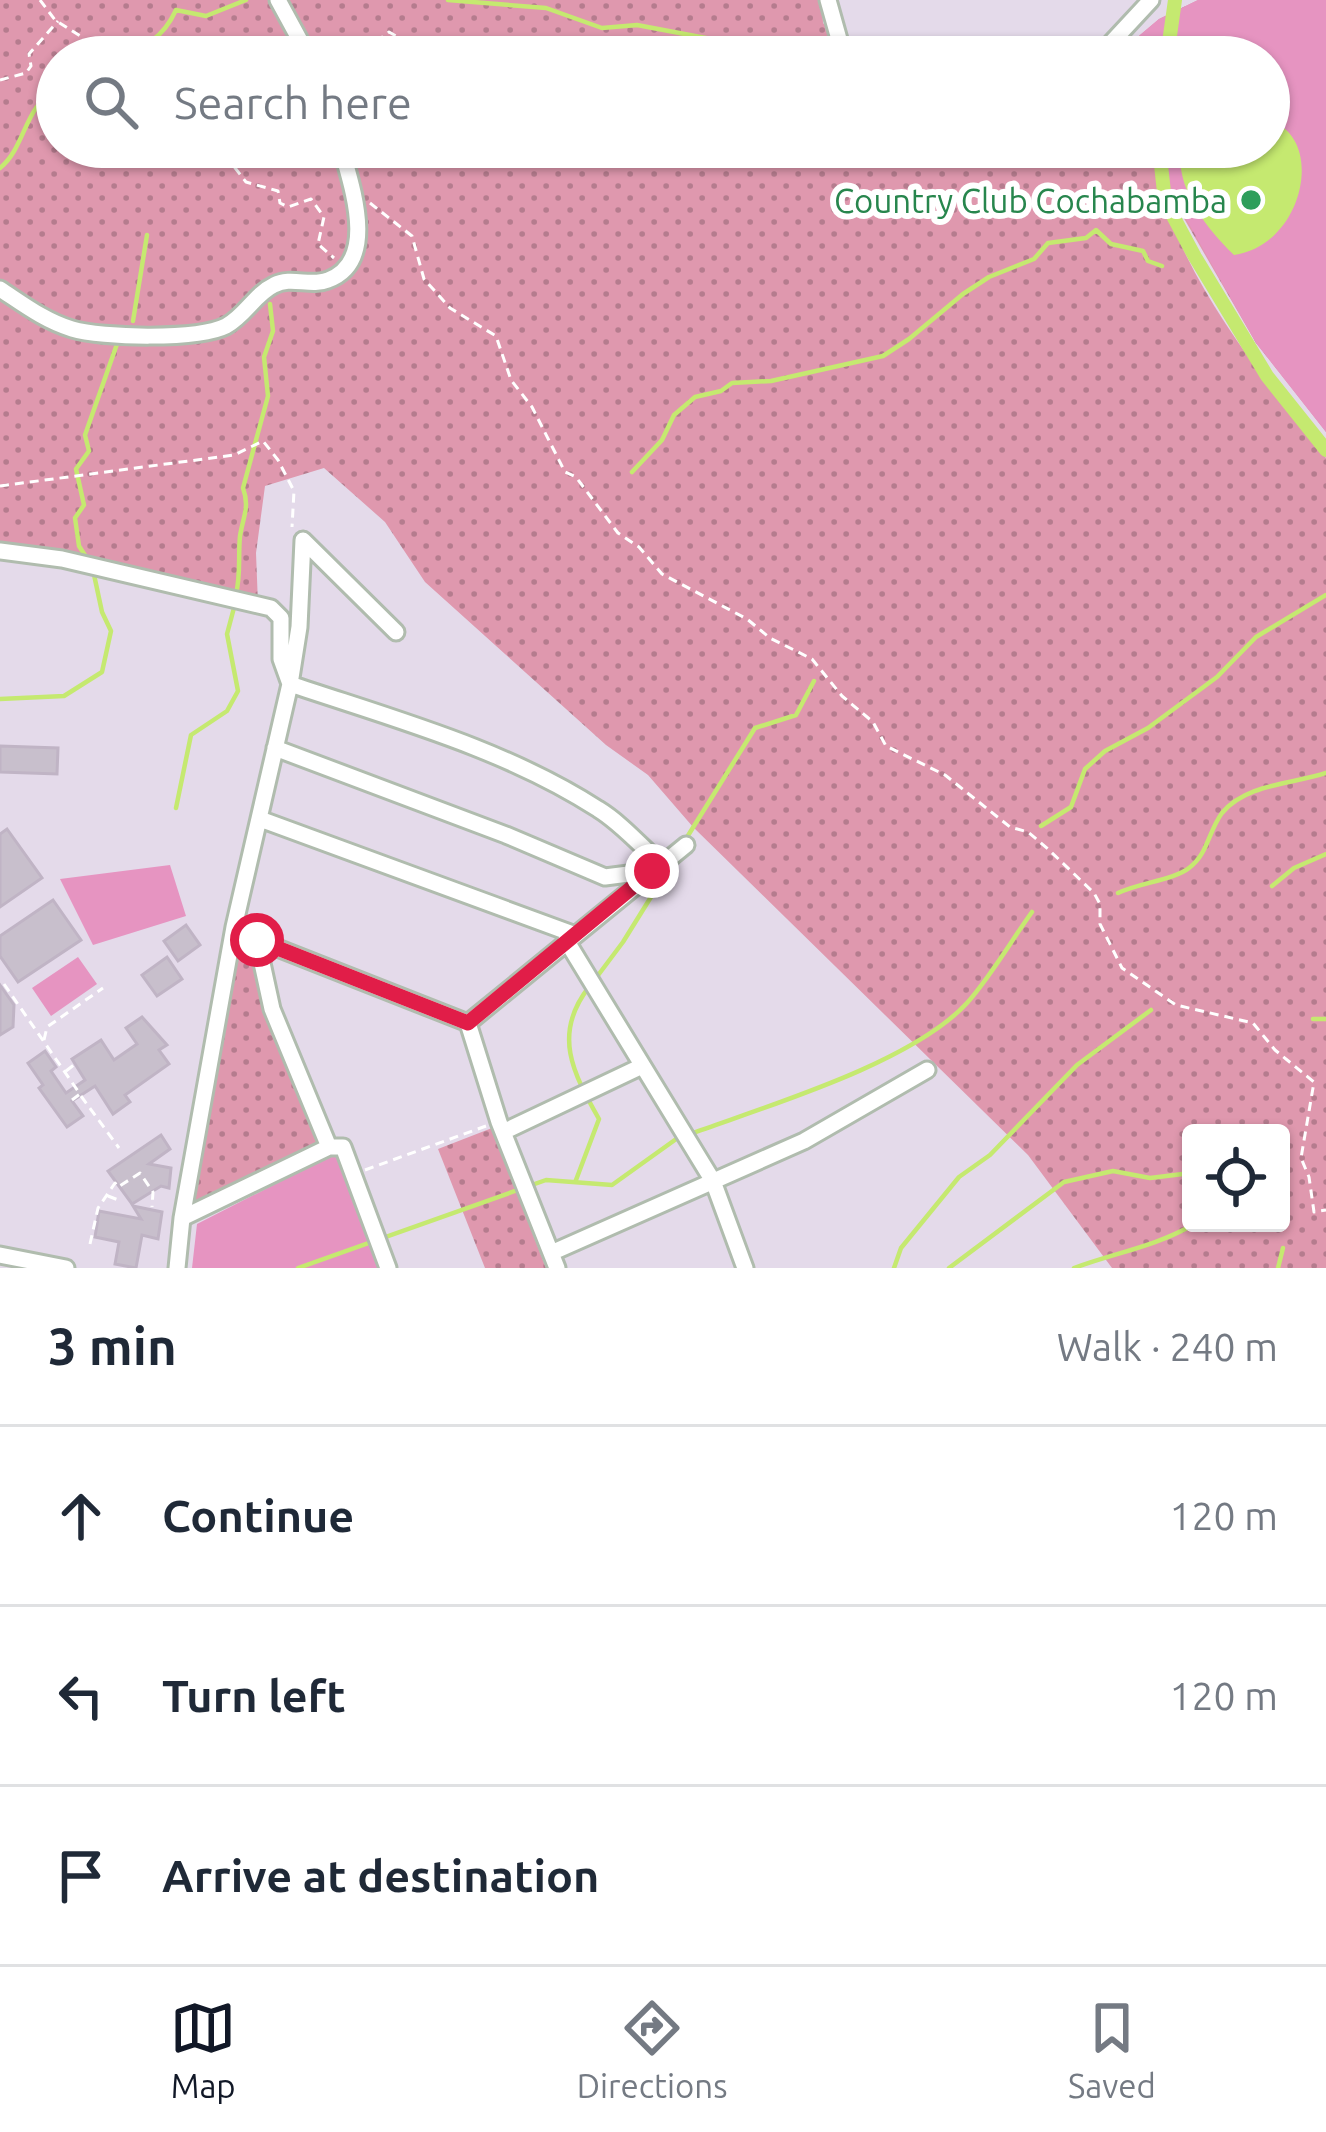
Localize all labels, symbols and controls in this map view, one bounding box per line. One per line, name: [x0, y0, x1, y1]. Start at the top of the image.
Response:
search box: [36, 36, 1290, 168]
icon: search: [78, 69, 144, 135]
text: Search here: [174, 77, 412, 128]
place label: Country Club Cochabamba: [834, 182, 1227, 219]
marker: Country Club Cochabamba: [1238, 187, 1264, 213]
route end: [625, 844, 679, 898]
route start: [230, 913, 284, 967]
map controls: [1182, 1124, 1290, 1232]
button: locate: [1182, 1124, 1290, 1232]
text: 3 min: [48, 1317, 177, 1375]
text: Walk · 240 m: [1057, 1325, 1278, 1368]
icon: ahead: [48, 1483, 114, 1549]
text: Continue: [162, 1490, 354, 1541]
text: 120 m: [1169, 1494, 1278, 1537]
icon: left: [48, 1663, 114, 1729]
text: Turn left: [162, 1670, 346, 1721]
text: 120 m: [1169, 1674, 1278, 1717]
icon: arrive: [48, 1843, 114, 1909]
text: Arrive at destination: [162, 1850, 599, 1901]
tab: Map: [170, 1995, 236, 2104]
tab: Directions: [577, 1995, 727, 2104]
tab: Saved: [1068, 1995, 1156, 2104]

